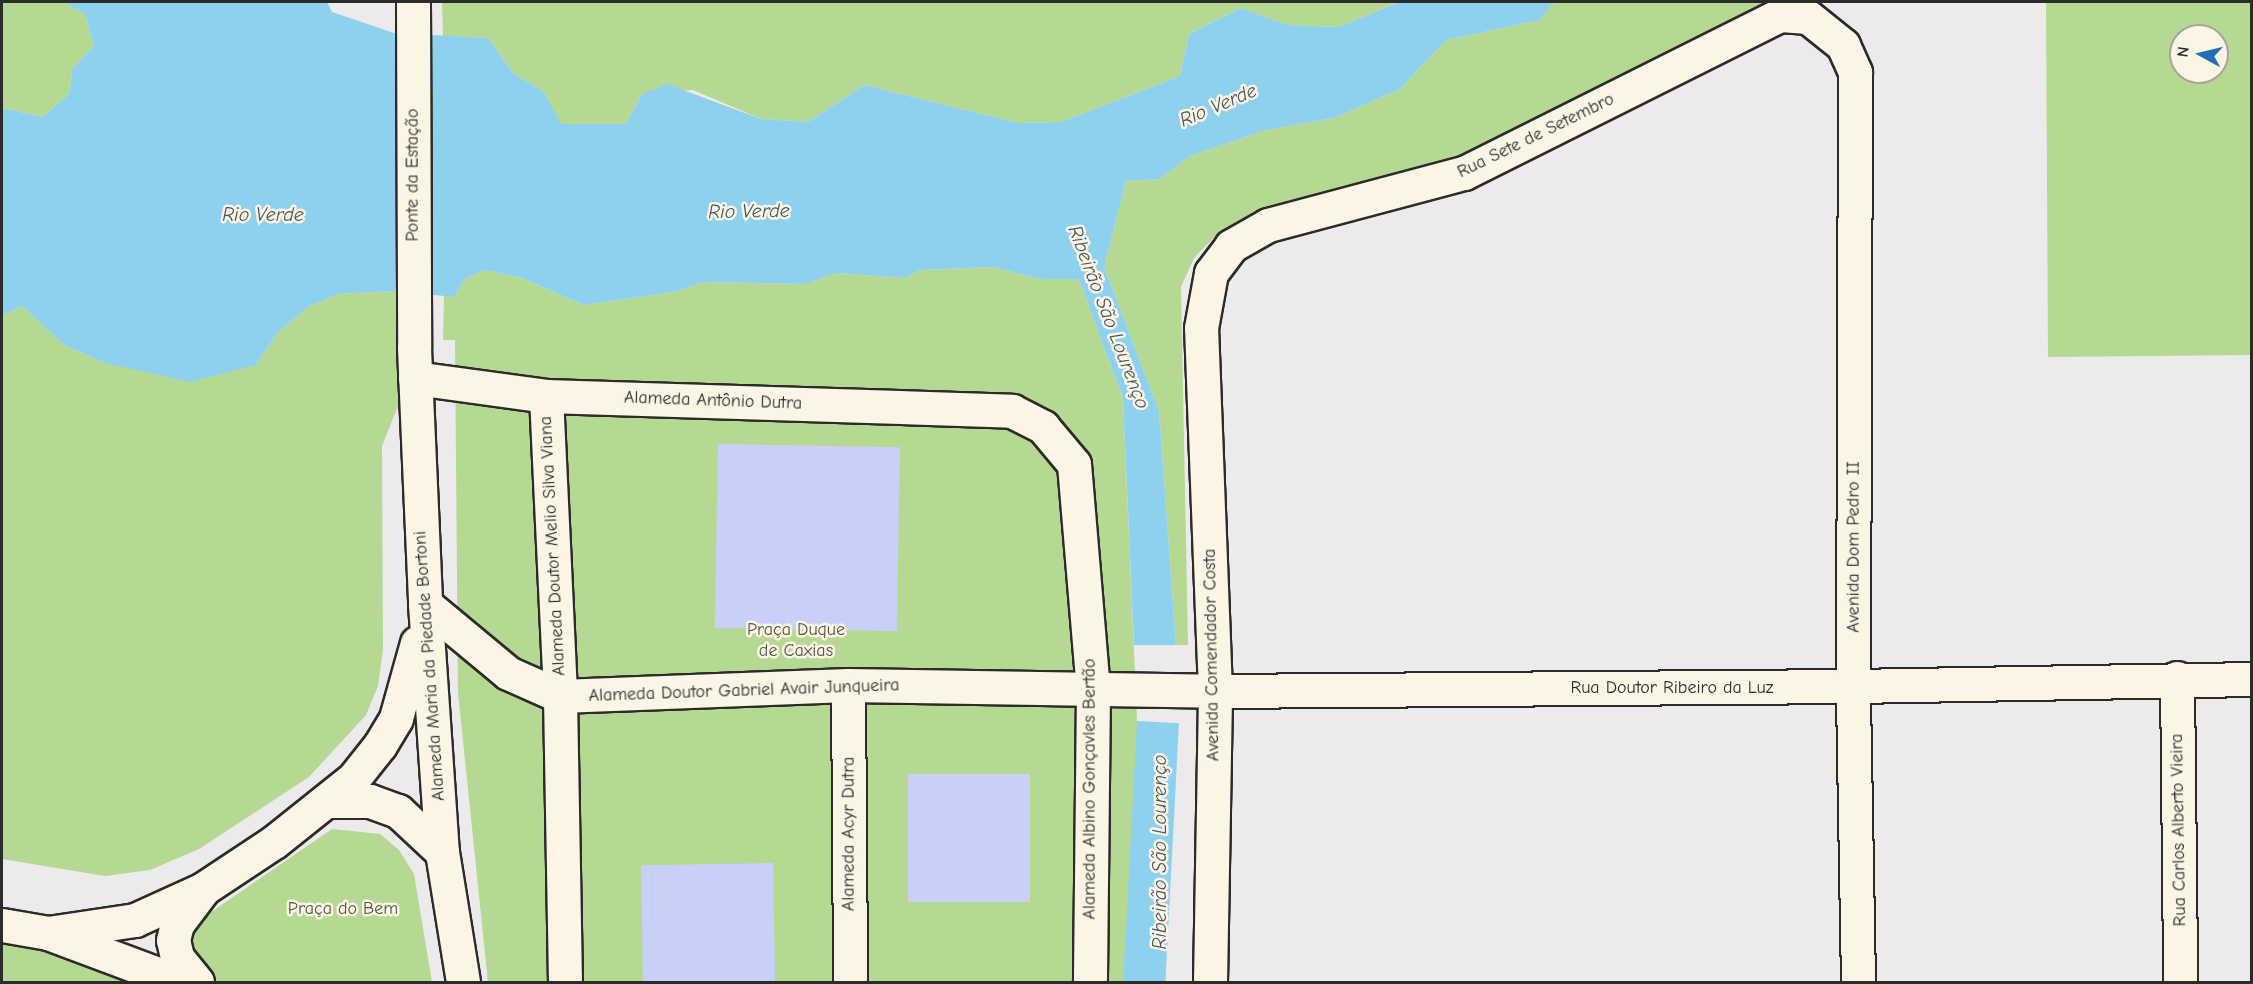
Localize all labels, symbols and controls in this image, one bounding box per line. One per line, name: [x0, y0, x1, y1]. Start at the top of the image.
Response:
north arrow: [2169, 24, 2229, 84]
text: N: [2174, 45, 2193, 58]
water label: Rio Verde: [1176, 78, 1260, 132]
street label: Rua Sete de Setembro: [1454, 89, 1618, 183]
street label: Ponte da Estação: [402, 108, 424, 242]
water label: Rio Verde: [708, 198, 790, 224]
water label: Rio Verde: [222, 202, 304, 226]
water label: Ribeirão São Lourenço: [1063, 222, 1155, 412]
street label: Alameda Antônio Dutra: [624, 387, 802, 415]
street label: Alameda Doutor Melio Silva Viana: [535, 416, 571, 676]
street label: Avenida Dom Pedro II: [1843, 461, 1865, 633]
street label: Alameda Maria da Piedade Bortoni: [410, 530, 450, 802]
street label: Avenida Comendador Costa: [1199, 548, 1225, 762]
park label: Praça Duque de Caxias: [747, 620, 845, 662]
street label: Alameda Albino Gonçavles Bertão: [1079, 658, 1101, 920]
street label: Alameda Doutor Gabriel Avair Junqueira: [588, 675, 900, 707]
street label: Rua Doutor Ribeiro da Luz: [1570, 677, 1774, 699]
street label: Rua Carlos Alberto Vieira: [2167, 733, 2191, 927]
water label: Ribeirão São Lourenço: [1147, 755, 1171, 949]
street label: Alameda Acyr Dutra: [838, 757, 860, 911]
park label: Praça do Bem: [288, 898, 398, 920]

